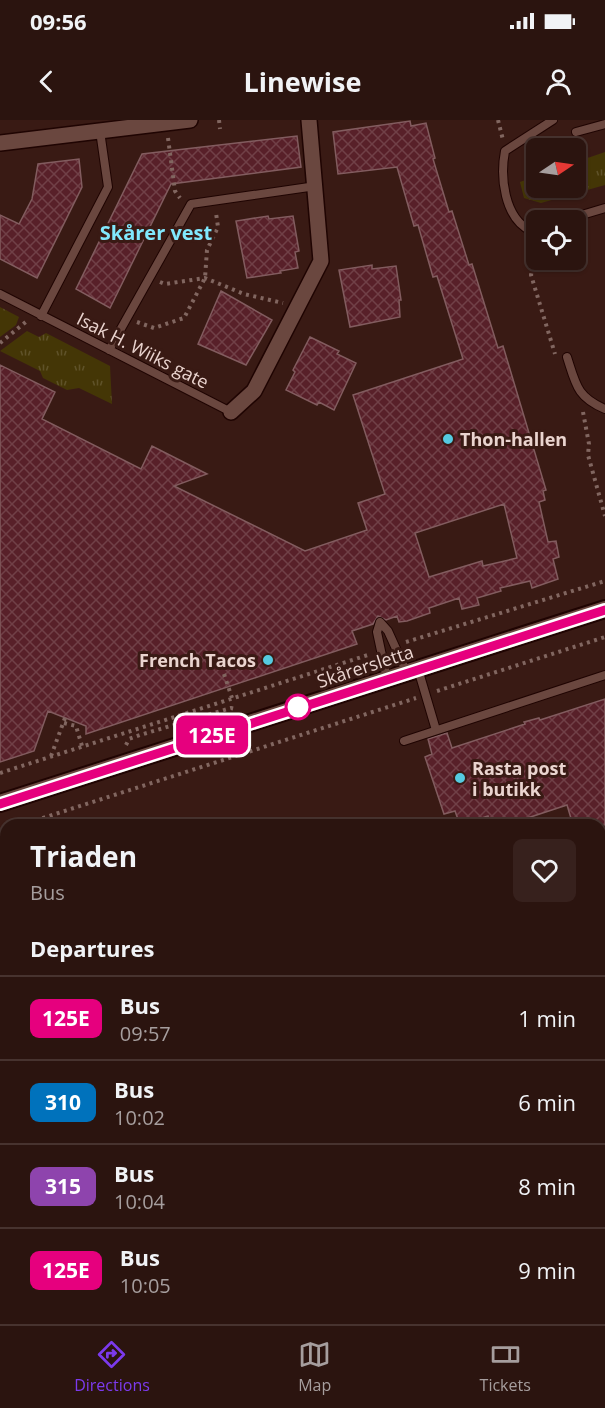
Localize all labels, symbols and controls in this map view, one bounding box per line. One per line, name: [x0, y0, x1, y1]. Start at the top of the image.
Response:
text: 09:56: [30, 6, 87, 36]
text: Linewise: [244, 63, 361, 100]
icon: back: [30, 65, 63, 98]
icon: person: [542, 65, 575, 98]
north arrow: [526, 138, 586, 198]
map controls: [526, 138, 586, 270]
button: locate: [526, 210, 586, 270]
district label: Skårer vest: [100, 219, 213, 246]
street label: Isak H. Wiiks gate: [73, 306, 213, 394]
place label: Thon-hallen: [460, 427, 567, 451]
marker: Thon-hallen: [441, 432, 455, 446]
street label: Skårersletta: [314, 639, 416, 693]
place label: French Tacos: [139, 648, 256, 672]
marker: French Tacos: [261, 653, 275, 667]
unlabelled marker: [285, 694, 311, 720]
line badge: 125E: [170, 716, 254, 754]
text: 125E: [188, 721, 236, 749]
place label: Rasta post i butikk: [472, 756, 567, 801]
marker: Rasta post i butikk: [453, 771, 467, 785]
text: Triaden: [30, 837, 137, 875]
button: heart: [513, 839, 576, 902]
text: Bus: [30, 879, 65, 906]
text: Departures: [30, 933, 154, 963]
text: Bus: [120, 990, 160, 1020]
text: 1 min: [518, 1003, 576, 1033]
text: 125E: [42, 1004, 90, 1032]
text: 09:57: [120, 1020, 171, 1047]
text: Bus: [114, 1074, 154, 1104]
text: 6 min: [518, 1087, 576, 1117]
text: 310: [45, 1088, 81, 1116]
text: 10:02: [114, 1104, 165, 1131]
text: Bus: [114, 1158, 154, 1188]
text: 8 min: [518, 1171, 576, 1201]
text: 315: [45, 1172, 81, 1200]
text: 10:04: [114, 1188, 165, 1215]
text: Bus: [120, 1242, 160, 1272]
text: 9 min: [518, 1255, 576, 1285]
text: 125E: [42, 1256, 90, 1284]
text: 10:05: [120, 1272, 171, 1299]
tab: Directions: [74, 1338, 150, 1396]
tab: Map: [298, 1338, 331, 1396]
tab: Tickets: [480, 1338, 531, 1396]

